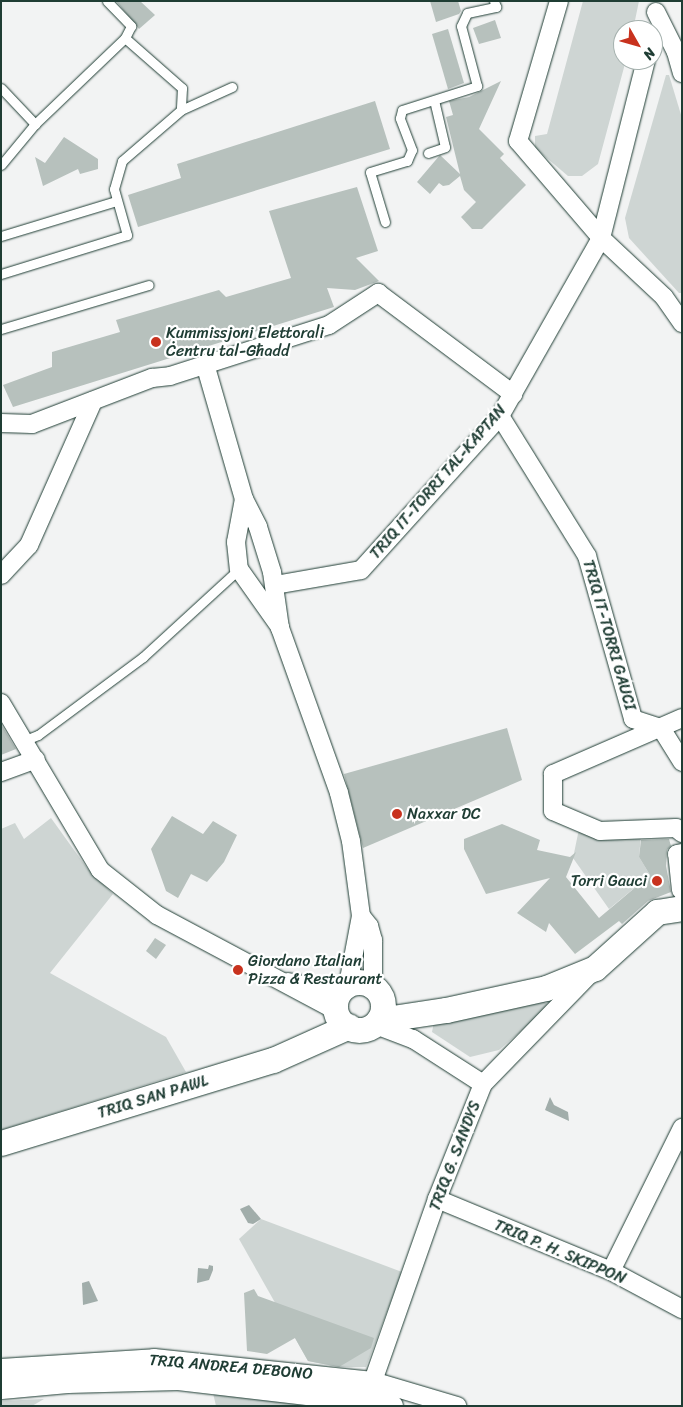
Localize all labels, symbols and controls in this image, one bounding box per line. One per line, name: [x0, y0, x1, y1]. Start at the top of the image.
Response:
north arrow: [613, 20, 663, 70]
text: N: [637, 42, 662, 65]
place label: Kummissjoni Elettorali Ċentru tal-Għadd: [166, 323, 324, 361]
marker: Kummissjoni Elettorali Ċentru tal-Għadd: [150, 336, 162, 348]
street label: TRIQ IT-TORRI TAL-KAPTAN: [365, 400, 511, 564]
street label: TRIQ IT-TORRI GAUCI: [578, 558, 640, 712]
place label: Naxxar DC: [407, 804, 481, 824]
marker: Naxxar DC: [391, 808, 403, 820]
place label: Torri Gauci: [571, 871, 647, 891]
marker: Torri Gauci: [651, 875, 663, 887]
place label: Giordano Italian Pizza & Restaurant: [248, 951, 383, 989]
marker: Giordano Italian Pizza & Restaurant: [232, 964, 244, 976]
street label: TRIQ SAN PAWL: [96, 1071, 210, 1123]
street label: TRIQ G. SANDYS: [425, 1098, 485, 1214]
street label: TRIQ P. H. SKIPPON: [490, 1215, 630, 1289]
street label: TRIQ ANDREA DEBONO: [148, 1350, 314, 1384]

